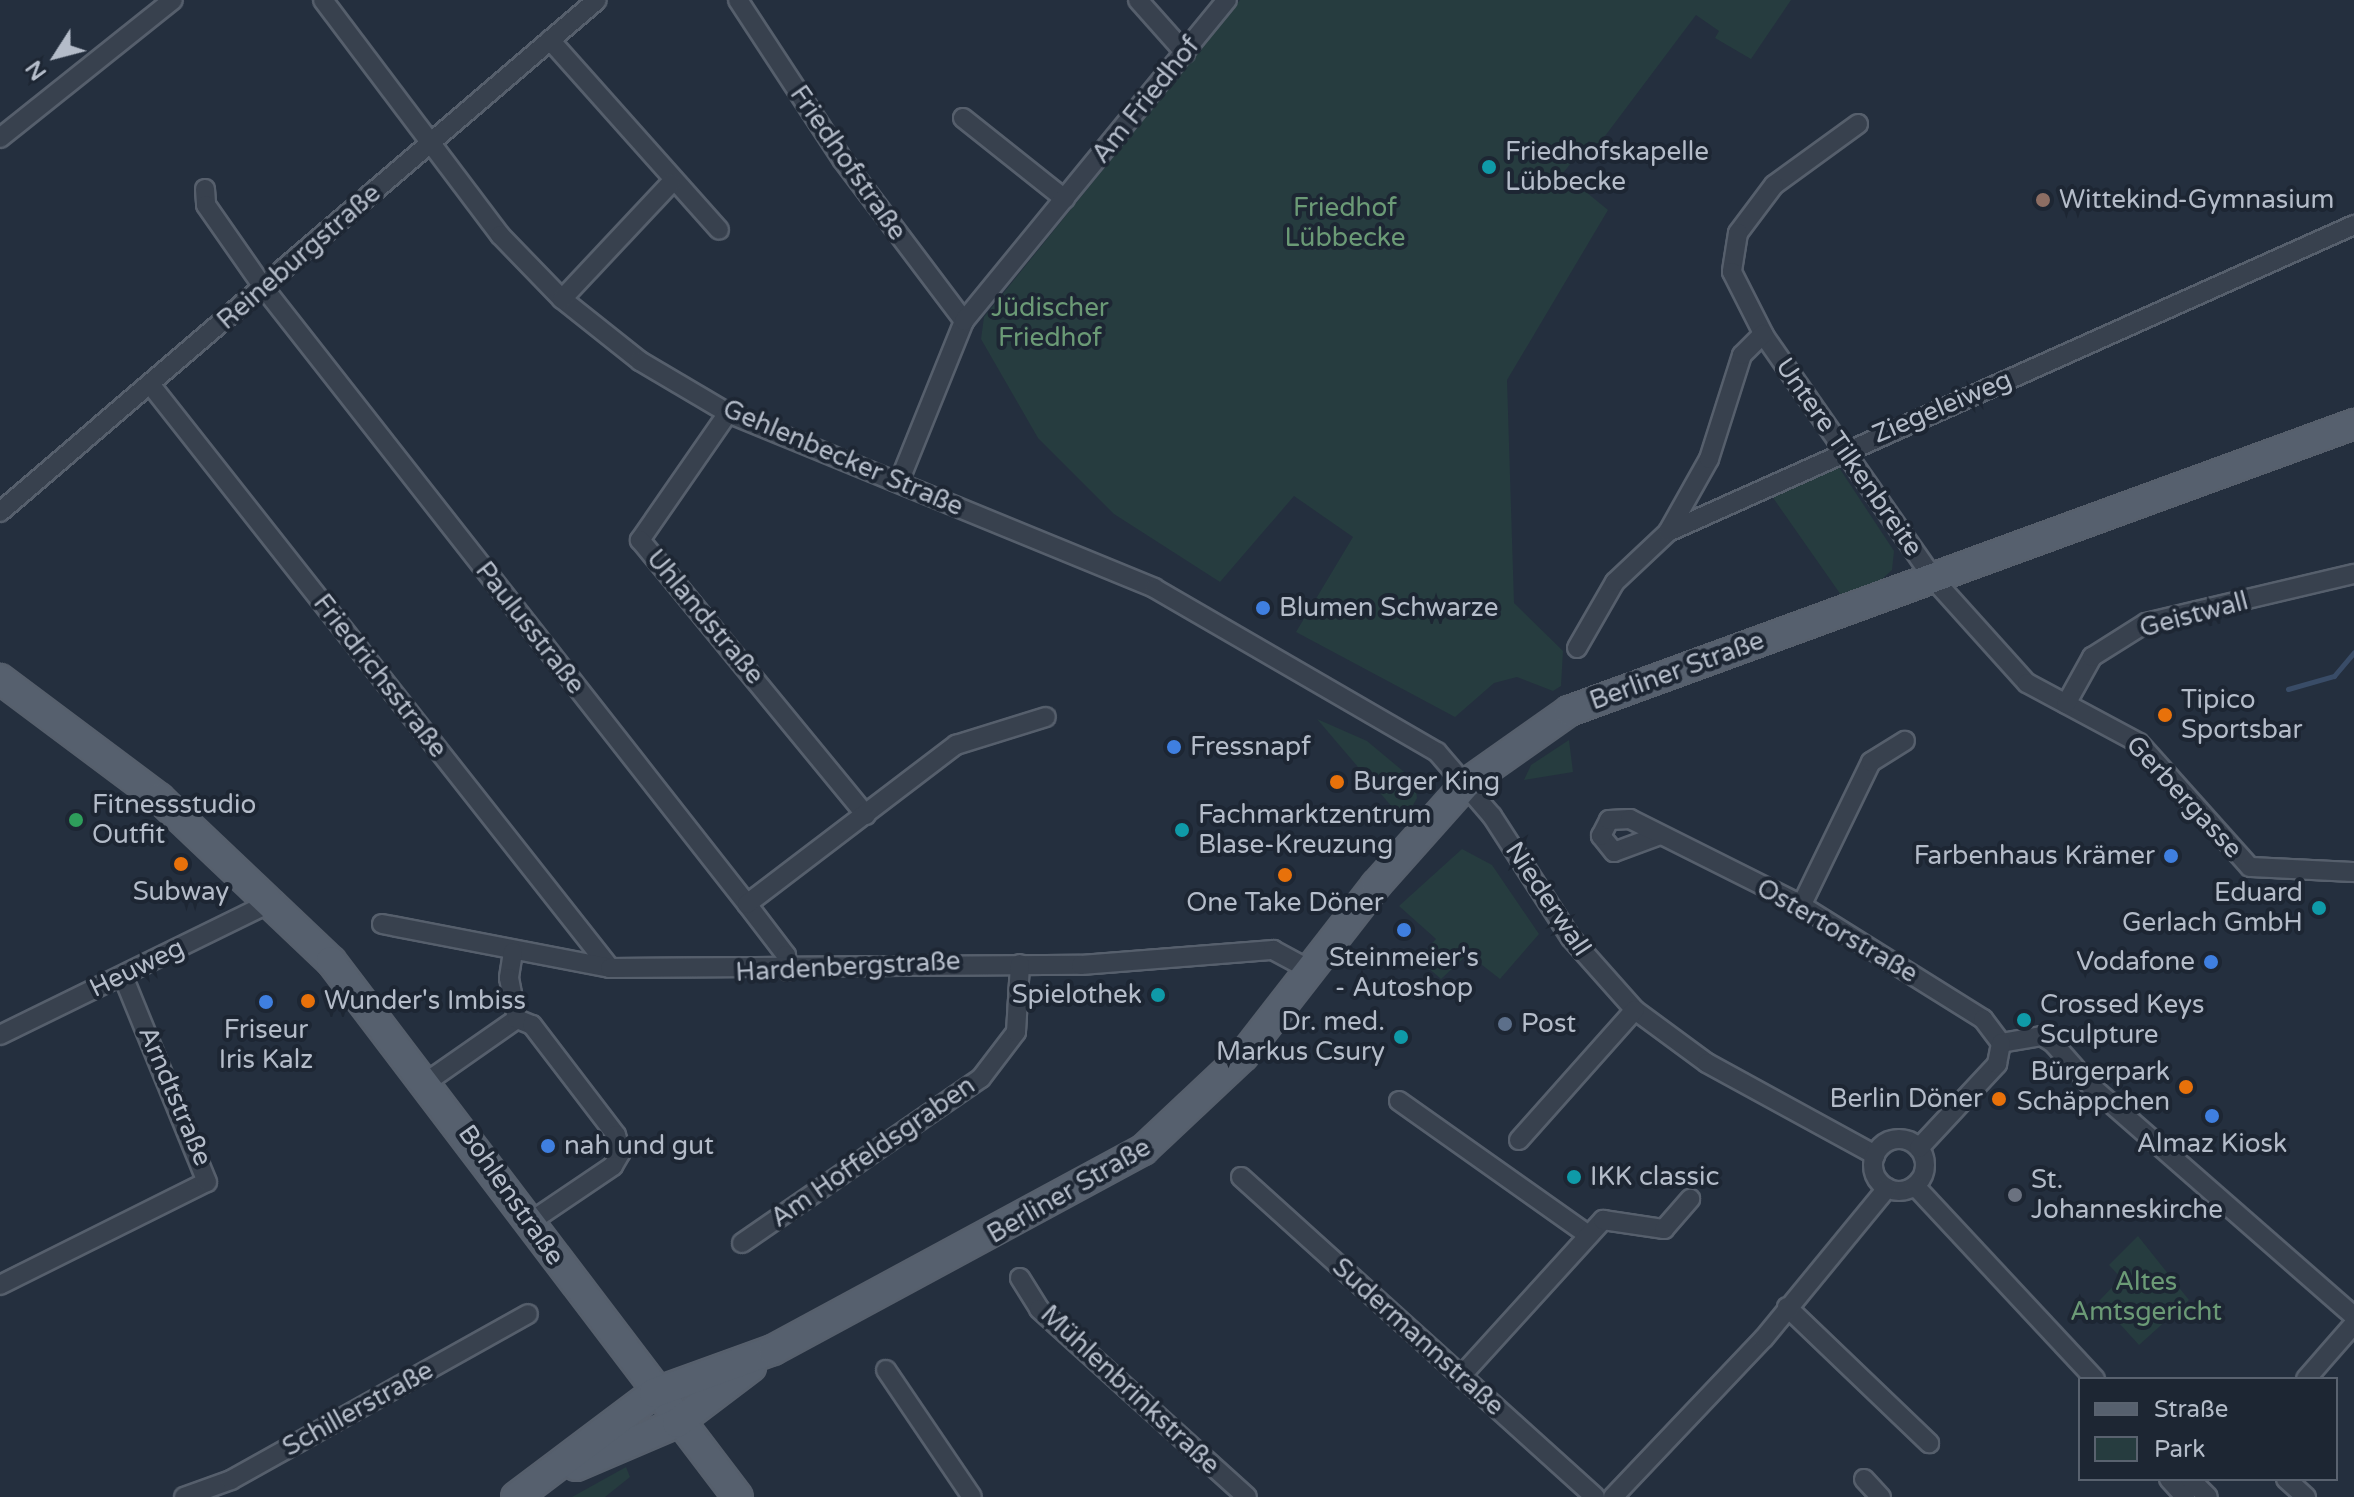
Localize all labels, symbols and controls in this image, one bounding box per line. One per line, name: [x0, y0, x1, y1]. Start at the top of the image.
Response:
north arrow: [16, 16, 96, 96]
street label: Am Friedhof: [1085, 30, 1207, 170]
text: N: [21, 55, 52, 85]
street label: Friedhofstraße: [783, 80, 913, 246]
place label: Friedhofskapelle Lübbecke: [1505, 136, 1709, 198]
marker: Friedhofskapelle Lübbecke: [1480, 158, 1498, 176]
street label: Reineburgstraße: [211, 178, 387, 336]
place label: Wittekind-Gymnasium: [2059, 184, 2334, 216]
marker: Wittekind-Gymnasium: [2034, 191, 2052, 209]
park label: Friedhof Lübbecke: [1285, 192, 1405, 254]
park label: Jüdischer Friedhof: [991, 292, 1109, 354]
street label: Untere Tilkenbreite: [1769, 352, 1929, 562]
street label: Ziegeleiweg: [1868, 364, 2016, 450]
street label: Gehlenbecker Straße: [718, 393, 968, 523]
street label: Uhlandstraße: [640, 543, 770, 691]
street label: Paulusstraße: [469, 556, 591, 700]
street label: Geistwall: [2136, 586, 2252, 644]
street label: Friedrichsstraße: [307, 588, 453, 764]
place label: Blumen Schwarze: [1279, 592, 1498, 624]
marker: Blumen Schwarze: [1254, 599, 1272, 617]
street label: Berliner Straße: [1586, 625, 1768, 717]
place label: Tipico Sportsbar: [2181, 684, 2302, 746]
marker: Tipico Sportsbar: [2156, 706, 2174, 724]
street label: Gerbergasse: [2119, 729, 2249, 865]
place label: Fressnapf: [1190, 731, 1311, 763]
marker: Fressnapf: [1165, 738, 1183, 756]
place label: Burger King: [1353, 766, 1500, 798]
marker: Burger King: [1328, 773, 1346, 791]
place label: Fitnessstudio Outfit: [92, 789, 256, 850]
place label: Fachmarktzentrum Blase-Kreuzung: [1198, 799, 1431, 860]
marker: Fitnessstudio Outfit: [67, 811, 85, 829]
marker: Fachmarktzentrum Blase-Kreuzung: [1173, 821, 1191, 839]
street label: Niederwall: [1498, 836, 1598, 962]
place label: Farbenhaus Krämer: [1914, 840, 2155, 872]
marker: Farbenhaus Krämer: [2162, 847, 2180, 865]
marker: Subway: [172, 855, 190, 873]
marker: One Take Döner: [1276, 866, 1294, 884]
street label: Ostertorstraße: [1751, 872, 1923, 990]
place label: Subway: [133, 876, 229, 908]
place label: Eduard Gerlach GmbH: [2122, 877, 2303, 938]
place label: One Take Döner: [1186, 887, 1384, 919]
marker: Eduard Gerlach GmbH: [2310, 899, 2328, 917]
marker: Steinmeier's - Autoshop: [1395, 921, 1413, 939]
street label: Heuweg: [85, 932, 189, 1004]
place label: Steinmeier's - Autoshop: [1329, 942, 1479, 1004]
street label: Hardenbergstraße: [735, 946, 961, 988]
place label: Vodafone: [2076, 946, 2195, 978]
marker: Vodafone: [2202, 953, 2220, 971]
place label: Spielothek: [1012, 979, 1142, 1011]
place label: Wunder's Imbiss: [324, 985, 526, 1017]
marker: Spielothek: [1149, 986, 1167, 1004]
place label: Crossed Keys Sculpture: [2040, 989, 2205, 1050]
marker: Wunder's Imbiss: [299, 992, 317, 1010]
marker: Friseur Iris Kalz: [257, 993, 275, 1011]
place label: Dr. med. Markus Csury: [1216, 1006, 1385, 1068]
place label: Post: [1521, 1008, 1576, 1040]
marker: Crossed Keys Sculpture: [2015, 1011, 2033, 1029]
place label: Friseur Iris Kalz: [219, 1014, 313, 1076]
marker: Post: [1496, 1015, 1514, 1033]
street label: Arndtstraße: [132, 1021, 218, 1171]
marker: Dr. med. Markus Csury: [1392, 1028, 1410, 1046]
place label: Bürgerpark Schäppchen: [2017, 1056, 2170, 1118]
street label: Am Hoffeldsgraben: [765, 1070, 981, 1234]
marker: Bürgerpark Schäppchen: [2177, 1078, 2195, 1096]
place label: Berlin Döner: [1830, 1083, 1983, 1115]
marker: Berlin Döner: [1990, 1090, 2008, 1108]
marker: Almaz Kiosk: [2203, 1107, 2221, 1125]
street label: Bohlenstraße: [451, 1119, 571, 1271]
place label: Almaz Kiosk: [2137, 1128, 2287, 1160]
place label: nah und gut: [564, 1130, 714, 1162]
street label: Berliner Straße: [982, 1132, 1156, 1250]
marker: nah und gut: [539, 1137, 557, 1155]
place label: IKK classic: [1590, 1161, 1719, 1193]
place label: St. Johanneskirche: [2031, 1164, 2223, 1226]
marker: IKK classic: [1565, 1168, 1583, 1186]
marker: St. Johanneskirche: [2006, 1186, 2024, 1204]
street label: Sudermannstraße: [1326, 1252, 1510, 1422]
park label: Altes Amtsgericht: [2070, 1266, 2222, 1328]
street label: Mühlenbrinkstraße: [1034, 1299, 1226, 1481]
street label: Schillerstraße: [277, 1355, 439, 1463]
legend: [2078, 1377, 2338, 1481]
text: Straße: [2154, 1395, 2228, 1424]
text: Park: [2154, 1435, 2205, 1464]

